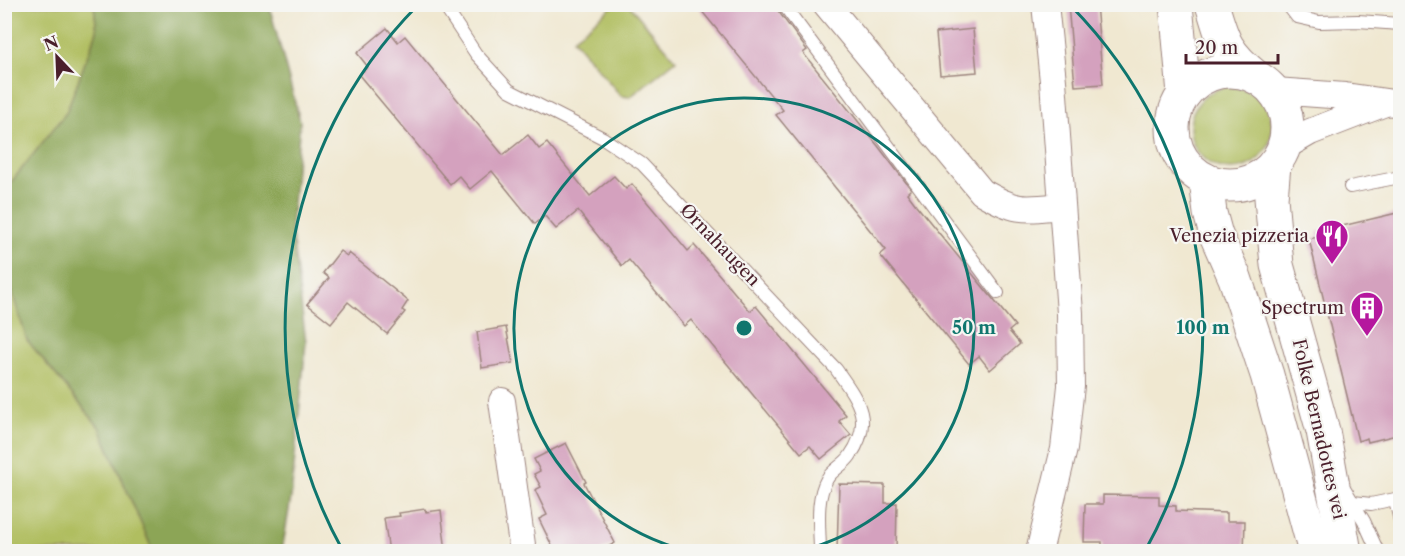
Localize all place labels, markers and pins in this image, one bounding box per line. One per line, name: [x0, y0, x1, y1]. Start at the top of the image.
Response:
restaurant icon: Venezia pizzeria: [1314, 218, 1350, 265]
place label: Venezia pizzeria: [1169, 225, 1309, 247]
building icon: Spectrum: [1349, 290, 1385, 337]
place label: Spectrum: [1261, 297, 1344, 319]
centre of rings: [734, 318, 754, 338]

